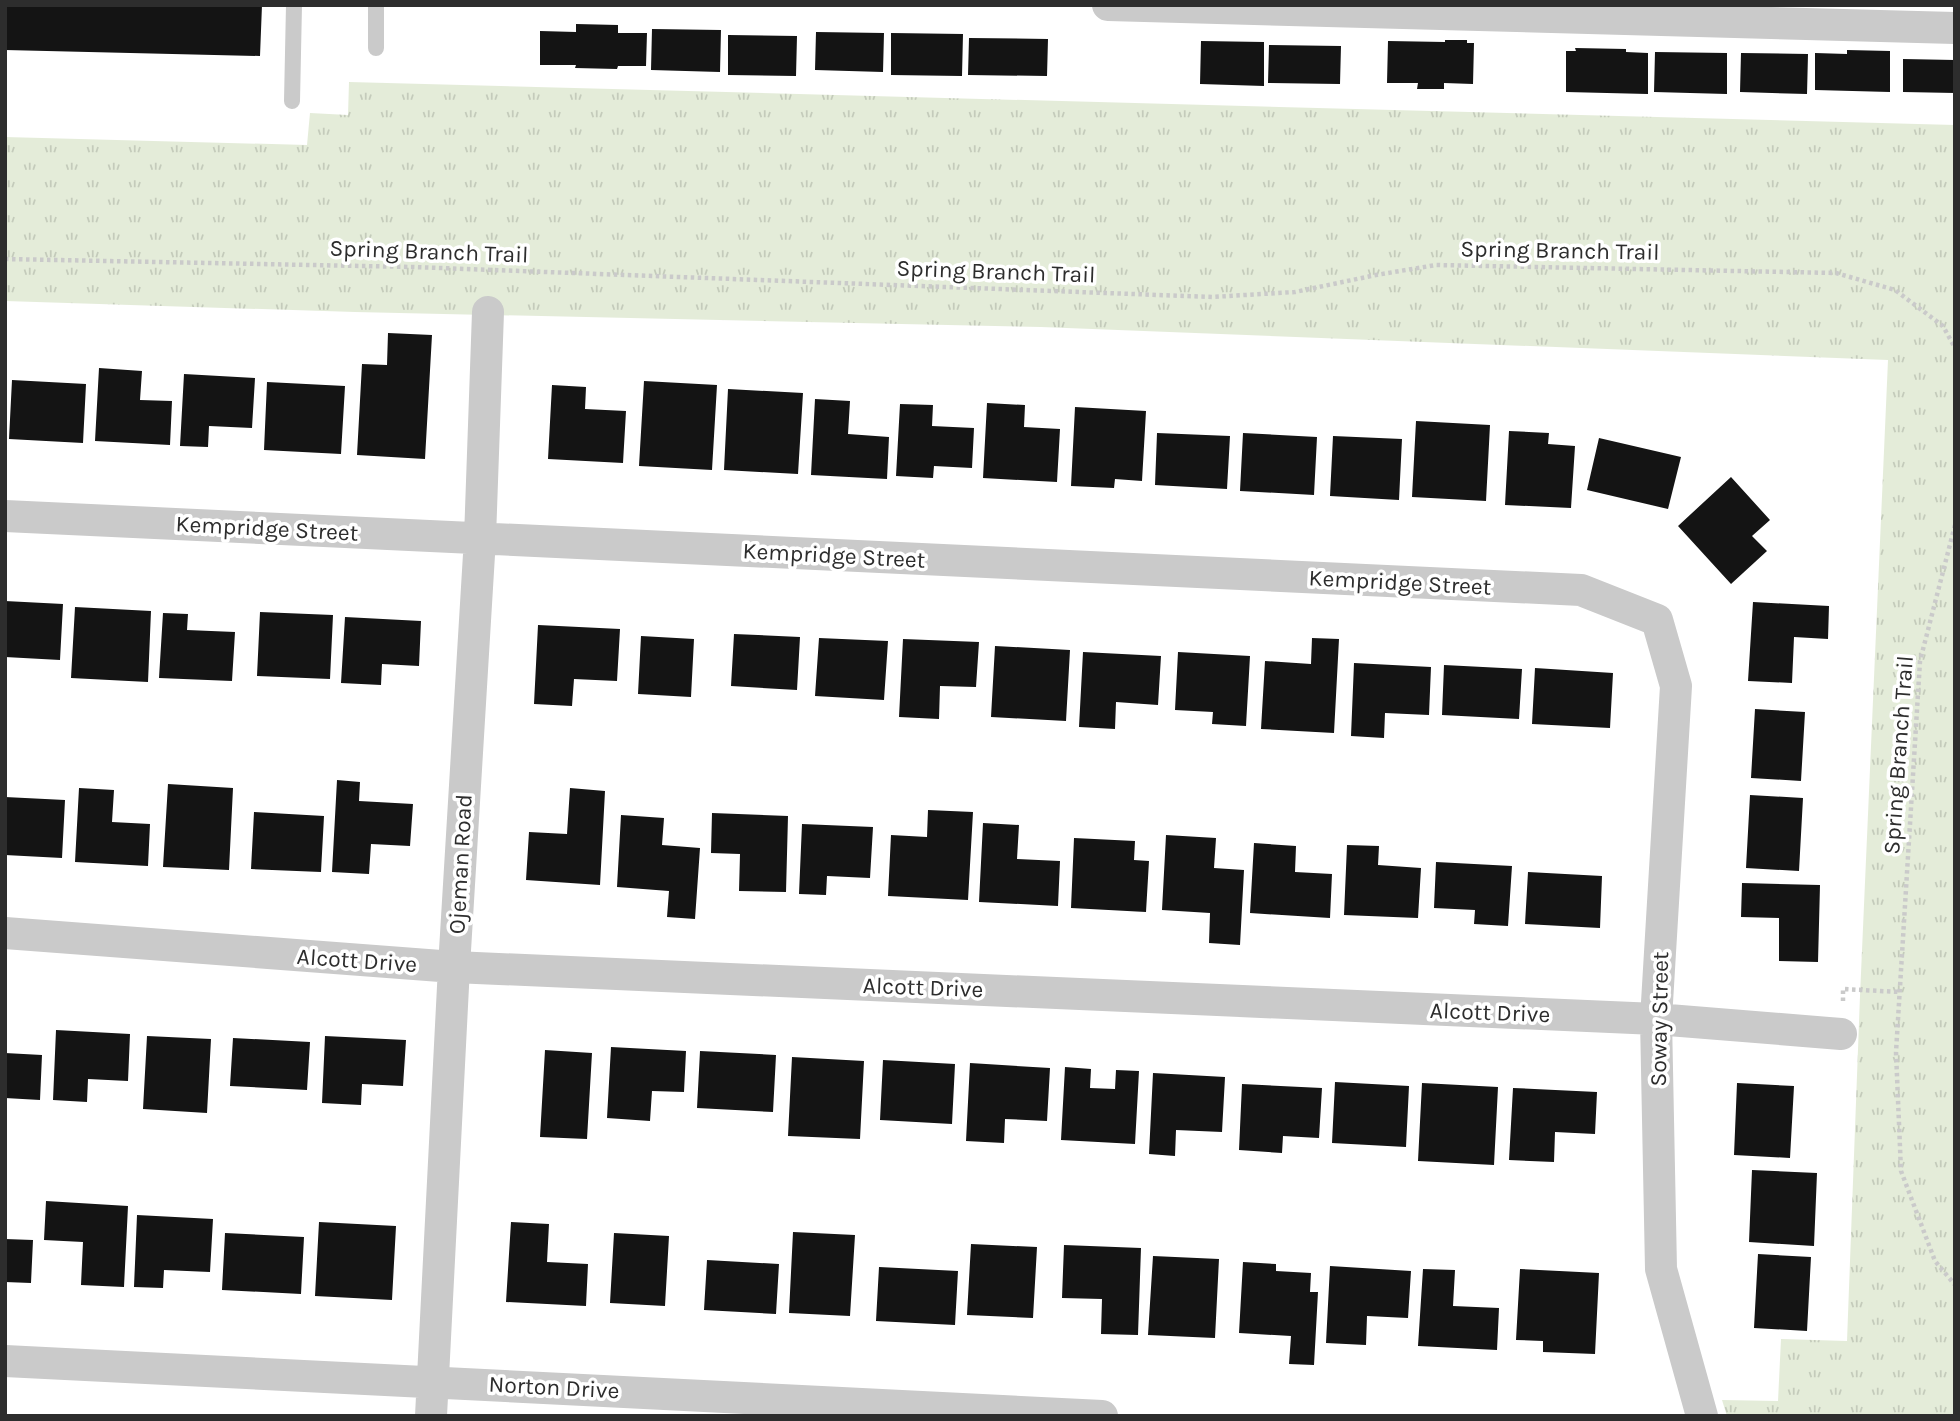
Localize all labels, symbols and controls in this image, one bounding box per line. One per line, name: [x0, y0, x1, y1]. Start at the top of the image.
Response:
street label: Spring Branch Trail: [329, 235, 529, 268]
street label: Spring Branch Trail: [1460, 235, 1660, 266]
street label: Spring Branch Trail: [896, 255, 1096, 288]
street label: Kempridge Street: [175, 510, 359, 547]
street label: Kempridge Street: [742, 537, 926, 574]
street label: Kempridge Street: [1308, 564, 1492, 601]
street label: Spring Branch Trail: [1878, 655, 1919, 855]
street label: Ojeman Road: [443, 793, 478, 935]
street label: Alcott Drive: [296, 943, 418, 978]
street label: Soway Street: [1645, 951, 1674, 1087]
street label: Alcott Drive: [862, 972, 984, 1003]
street label: Alcott Drive: [1429, 997, 1551, 1028]
street label: Norton Drive: [488, 1371, 620, 1404]

